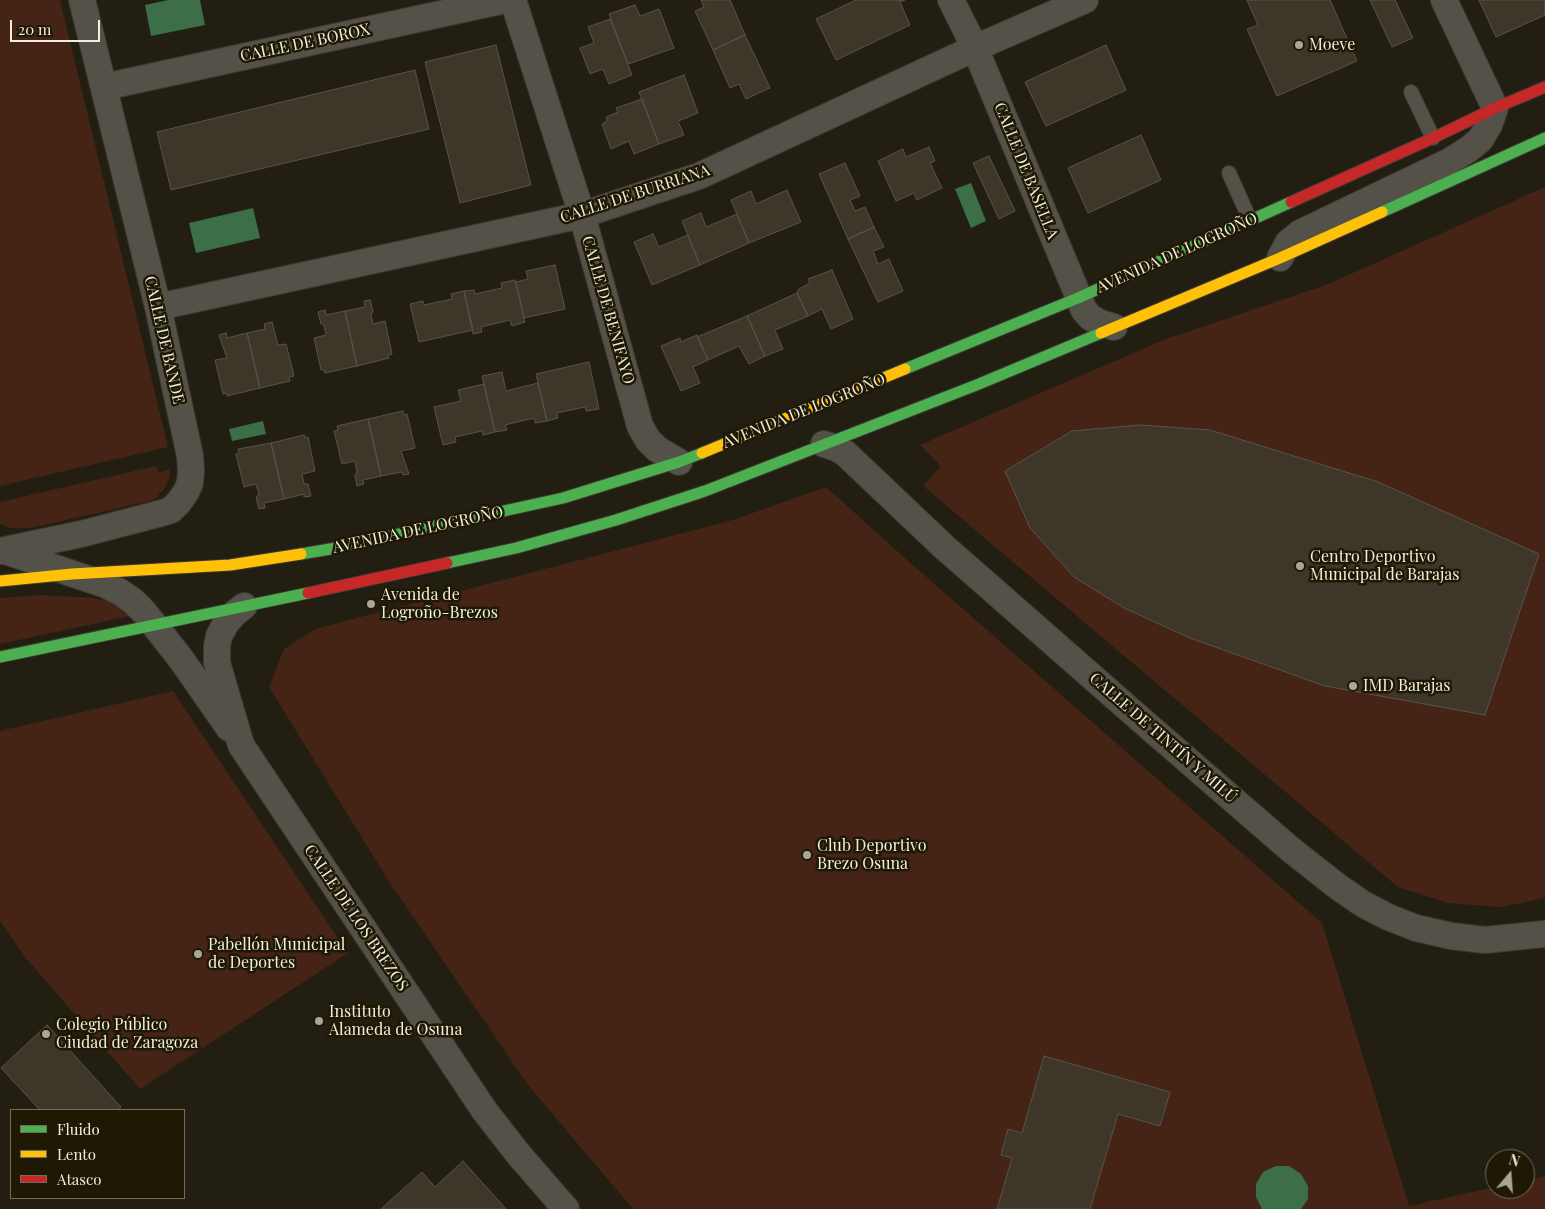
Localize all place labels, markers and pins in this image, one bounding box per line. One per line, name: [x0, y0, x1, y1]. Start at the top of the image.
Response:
place label: Moeve: [1309, 35, 1355, 55]
marker: Moeve: [1293, 39, 1305, 51]
place label: Centro Deportivo Municipal de Barajas: [1310, 547, 1459, 585]
marker: Centro Deportivo Municipal de Barajas: [1294, 560, 1306, 572]
place label: Avenida de Logroño-Brezos: [381, 585, 498, 623]
marker: Avenida de Logroño-Brezos: [365, 598, 377, 610]
place label: IMD Barajas: [1363, 676, 1450, 696]
marker: IMD Barajas: [1347, 680, 1359, 692]
place label: Club Deportivo Brezo Osuna: [817, 836, 927, 874]
marker: Club Deportivo Brezo Osuna: [801, 849, 813, 861]
place label: Pabellón Municipal de Deportes: [208, 935, 345, 973]
marker: Pabellón Municipal de Deportes: [192, 948, 204, 960]
place label: Instituto Alameda de Osuna: [329, 1002, 462, 1040]
place label: Colegio Público Ciudad de Zaragoza: [56, 1015, 198, 1053]
marker: Instituto Alameda de Osuna: [313, 1015, 325, 1027]
marker: Colegio Público Ciudad de Zaragoza: [40, 1028, 52, 1040]

